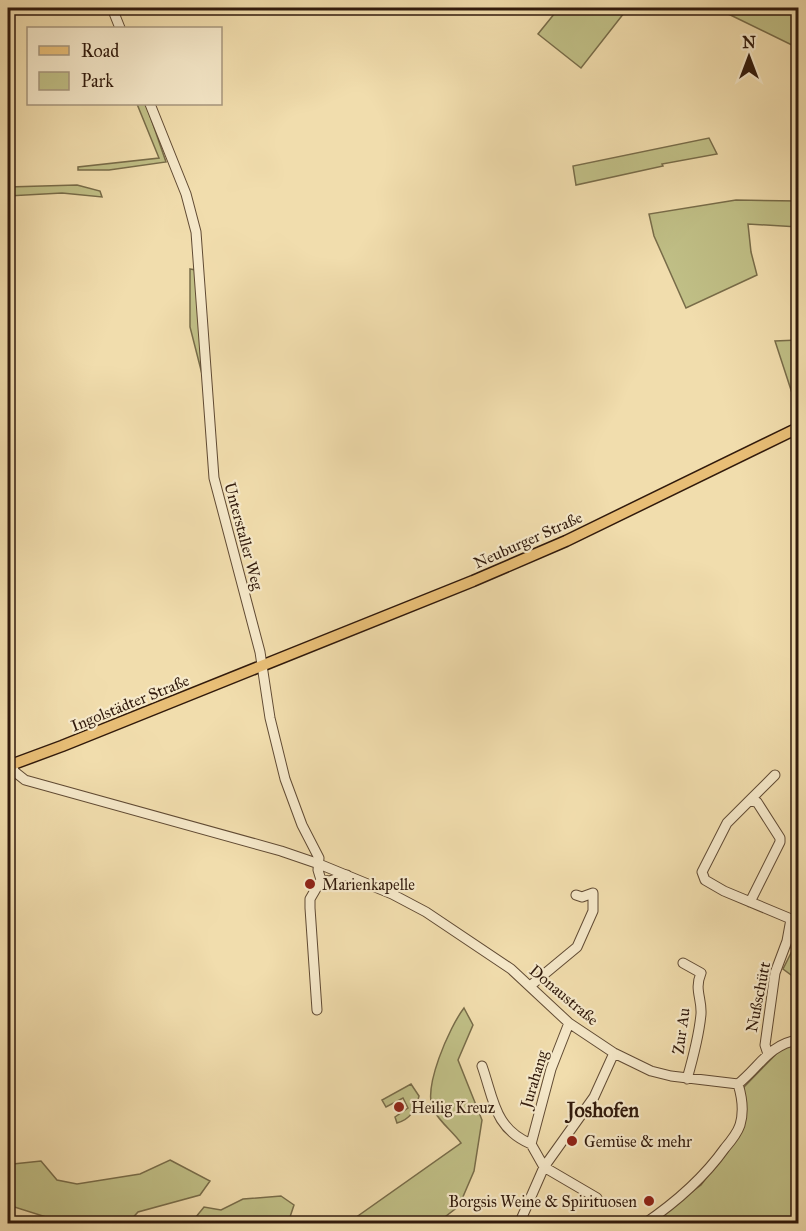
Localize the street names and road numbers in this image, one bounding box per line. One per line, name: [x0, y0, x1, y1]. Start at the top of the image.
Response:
street label: Unterstaller Weg: [220, 480, 268, 593]
street label: Neuburger Straße: [471, 507, 586, 573]
street label: Ingolstädter Straße: [68, 670, 193, 736]
street label: Nußschütt: [742, 960, 774, 1034]
street label: Donaustraße: [526, 961, 603, 1029]
street label: Zur Au: [668, 1006, 694, 1056]
street label: Jurahang: [516, 1047, 553, 1112]

